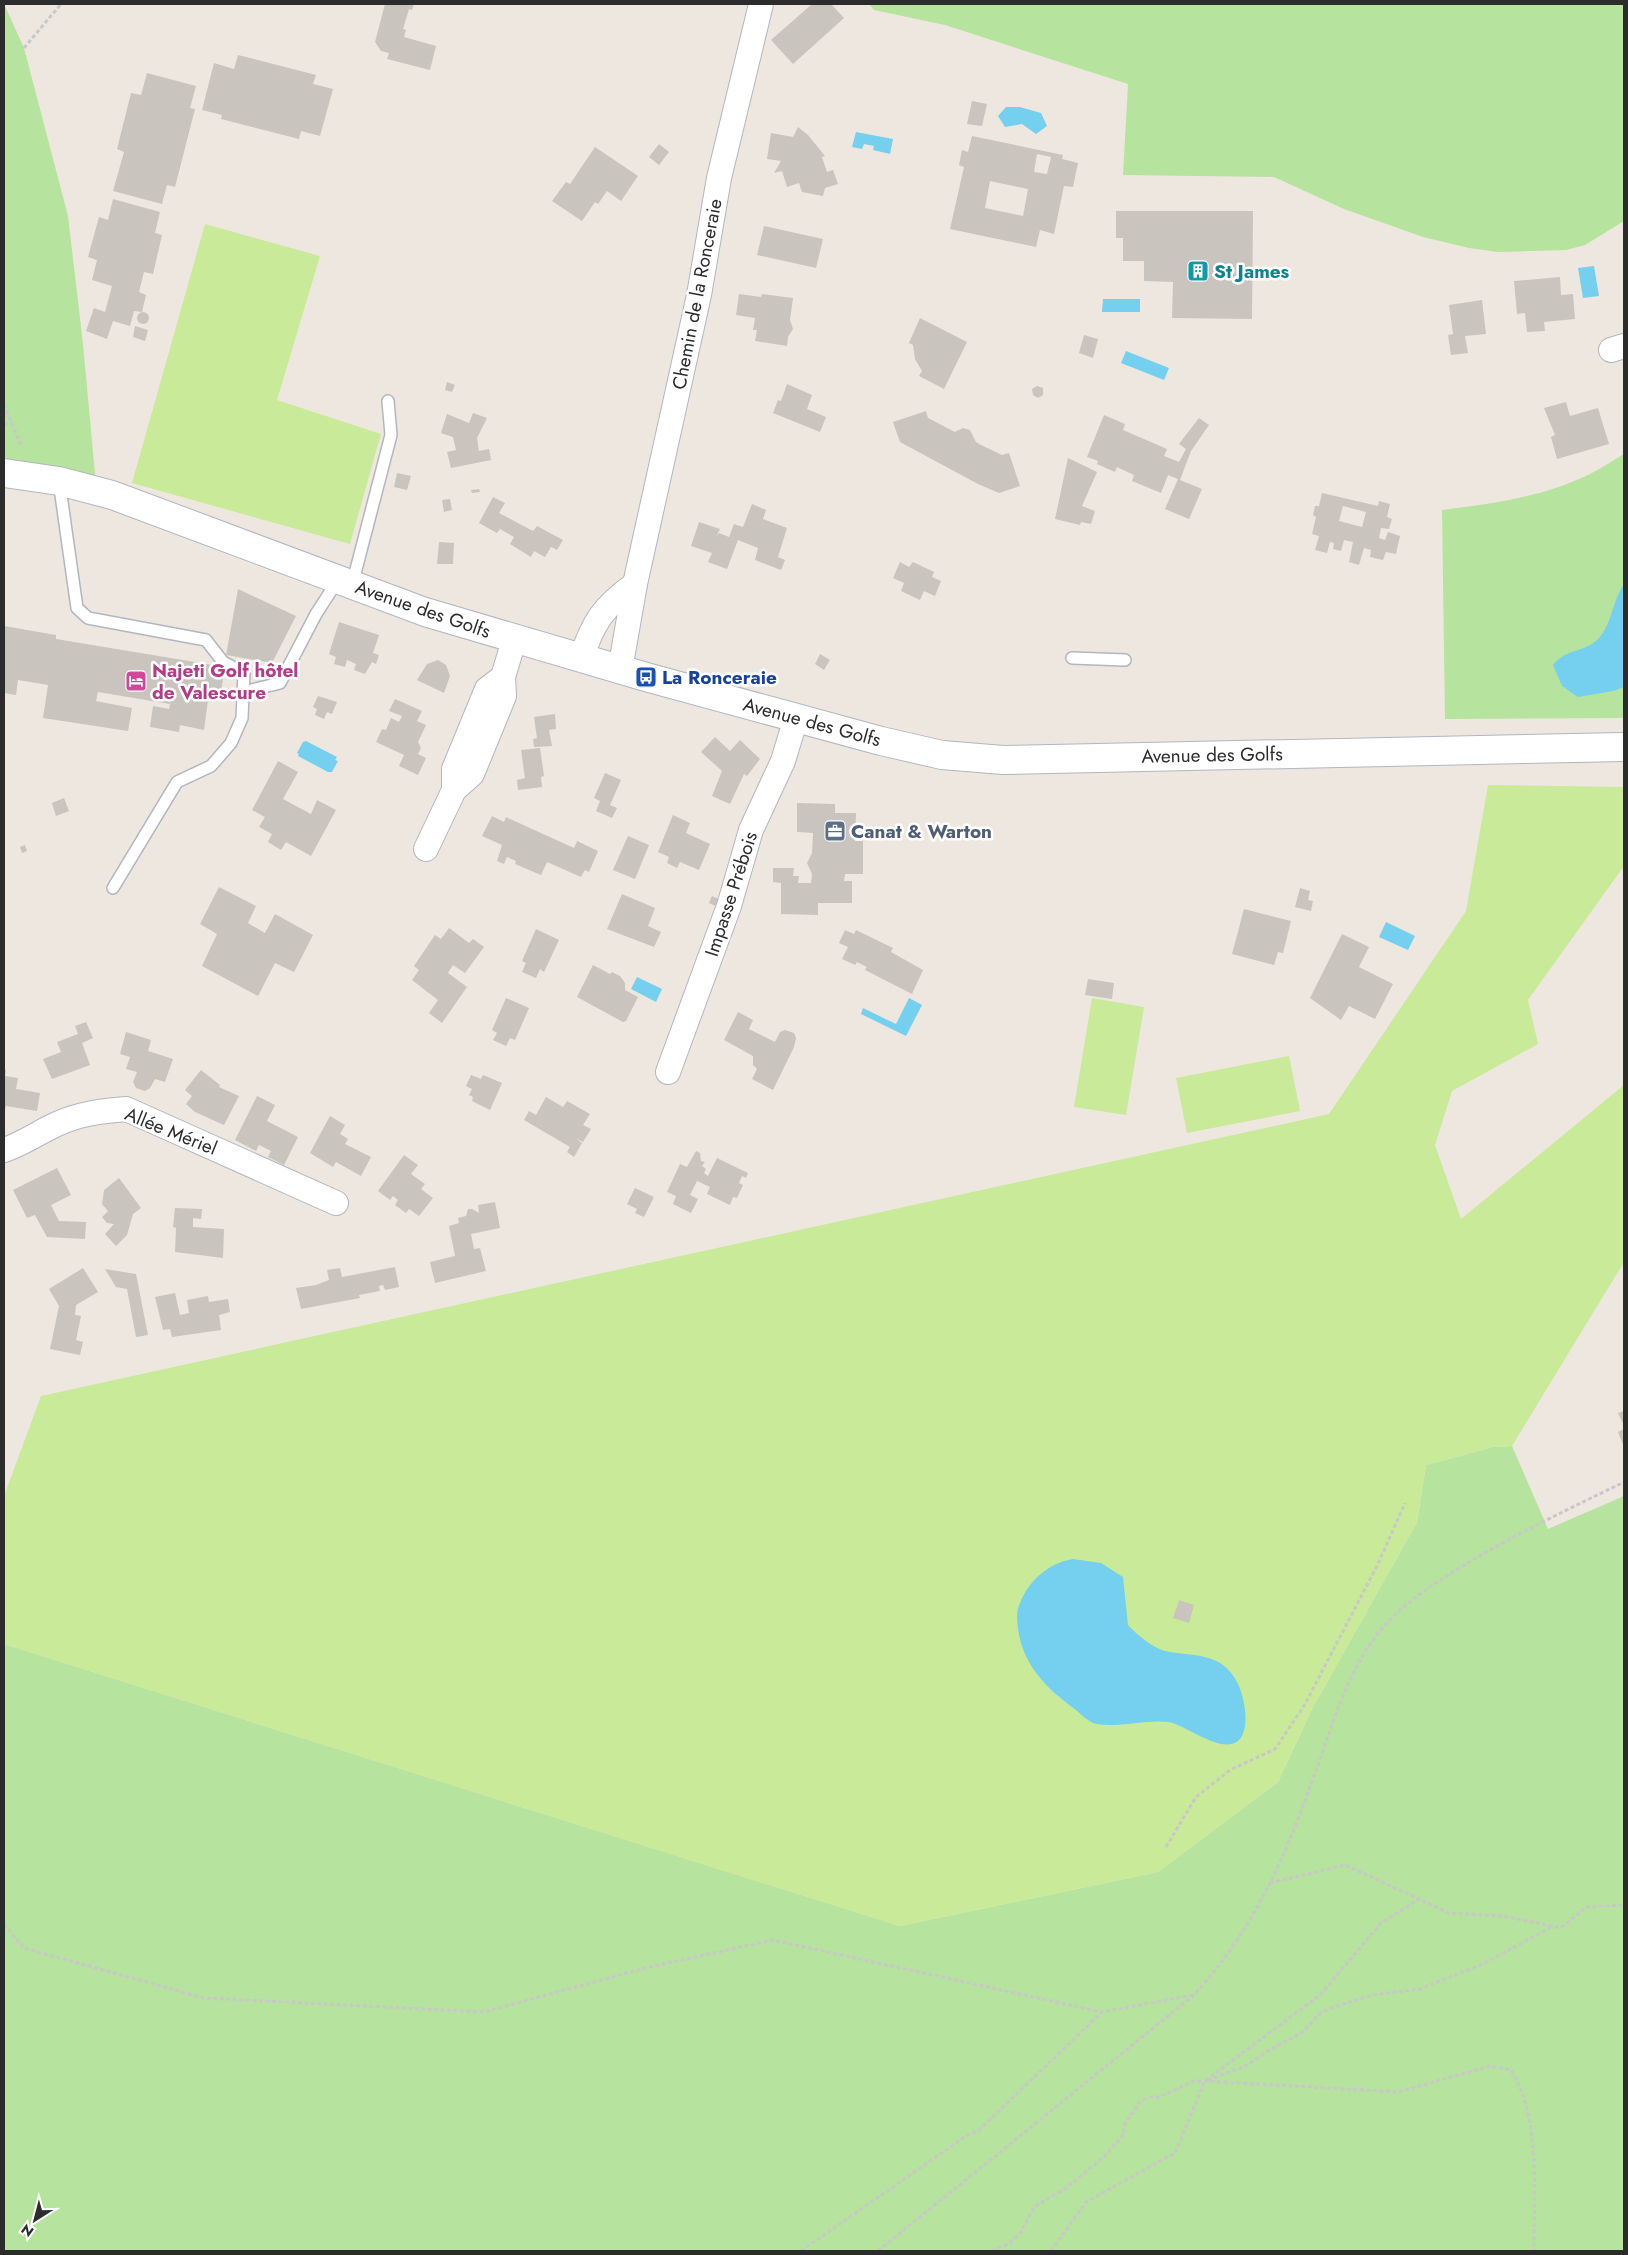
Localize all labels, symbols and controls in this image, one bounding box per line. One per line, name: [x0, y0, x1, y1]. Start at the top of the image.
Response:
street label: Chemin de la Ronceraie: [665, 196, 729, 392]
place label: St James: [1214, 258, 1290, 285]
building icon: St James: [1186, 259, 1210, 283]
street label: Avenue des Golfs: [352, 573, 495, 645]
place label: Najeti Golf hôtel de Valescure: [152, 657, 299, 706]
place label: La Ronceraie: [662, 664, 777, 691]
bus stop icon: La Ronceraie: [634, 665, 658, 689]
hotel icon: Najeti Golf hôtel de Valescure: [124, 669, 148, 693]
street label: Avenue des Golfs: [740, 691, 884, 753]
street label: Avenue des Golfs: [1141, 740, 1283, 770]
place label: Canat & Warton: [851, 818, 992, 845]
office icon: Canat & Warton: [823, 819, 847, 843]
street label: Impasse Prébois: [698, 828, 764, 960]
street label: Allée Mériel: [121, 1100, 221, 1162]
north arrow: [10, 2195, 60, 2245]
text: N: [17, 2219, 38, 2242]

